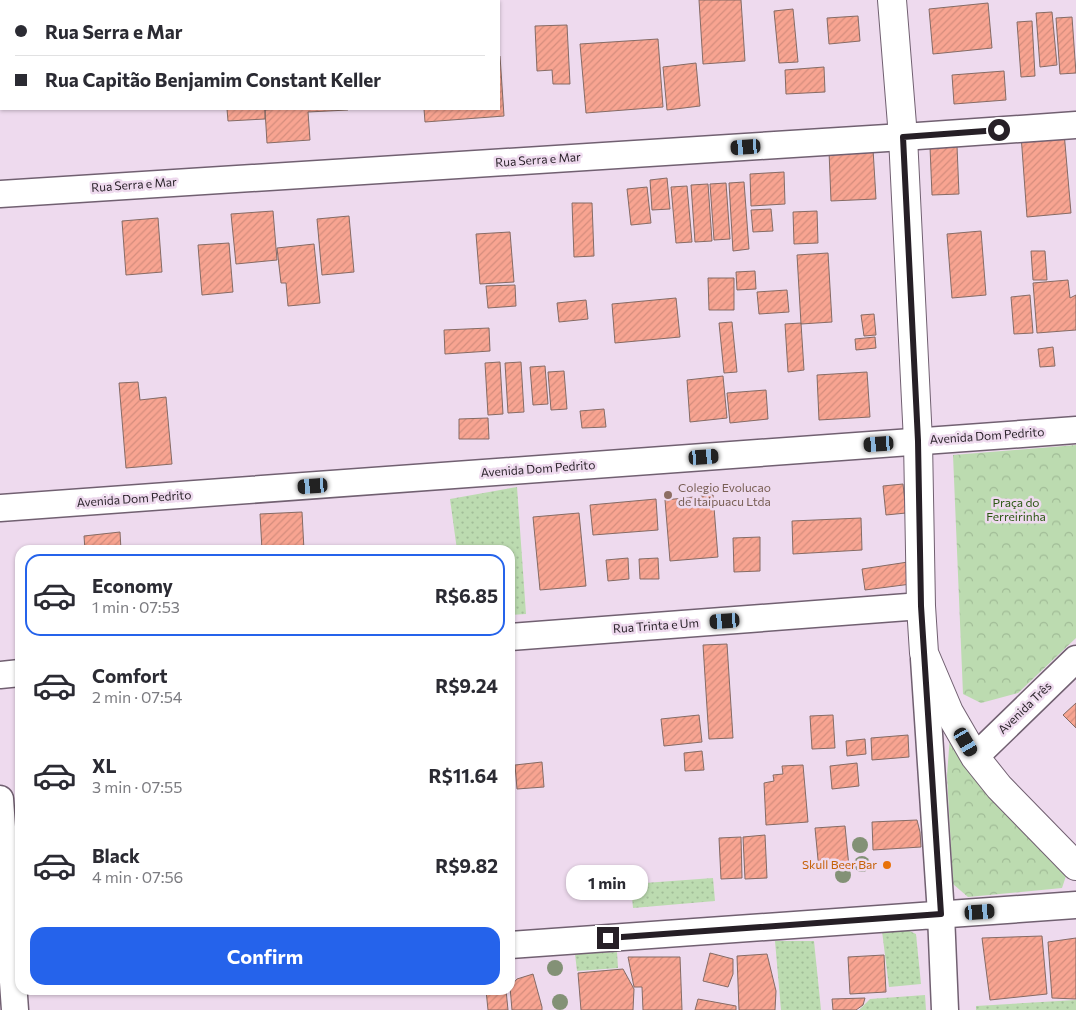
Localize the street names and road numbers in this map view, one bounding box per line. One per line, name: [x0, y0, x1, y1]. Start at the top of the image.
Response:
street label: Rua Serra e Mar: [495, 149, 581, 169]
street label: Rua Serra e Mar: [91, 174, 177, 194]
street label: Avenida Dom Pedrito: [929, 424, 1045, 446]
street label: Avenida Dom Pedrito: [480, 457, 596, 479]
street label: Avenida Dom Pedrito: [76, 487, 192, 509]
street label: Rua Trinta e Um: [613, 615, 699, 635]
street label: Avenida Três: [995, 678, 1054, 736]

